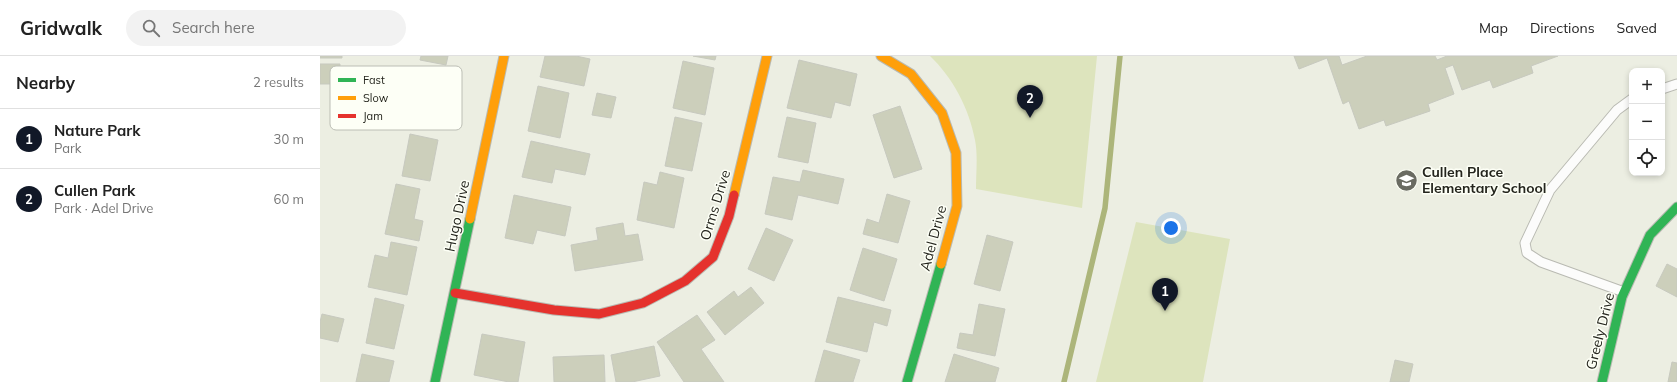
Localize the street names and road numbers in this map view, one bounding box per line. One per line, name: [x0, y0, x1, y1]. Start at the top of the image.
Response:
street label: Orms Drive: [696, 168, 734, 242]
street label: Hugo Drive: [441, 179, 473, 253]
street label: Adel Drive: [916, 203, 950, 273]
street label: Greely Drive: [1582, 291, 1618, 371]

